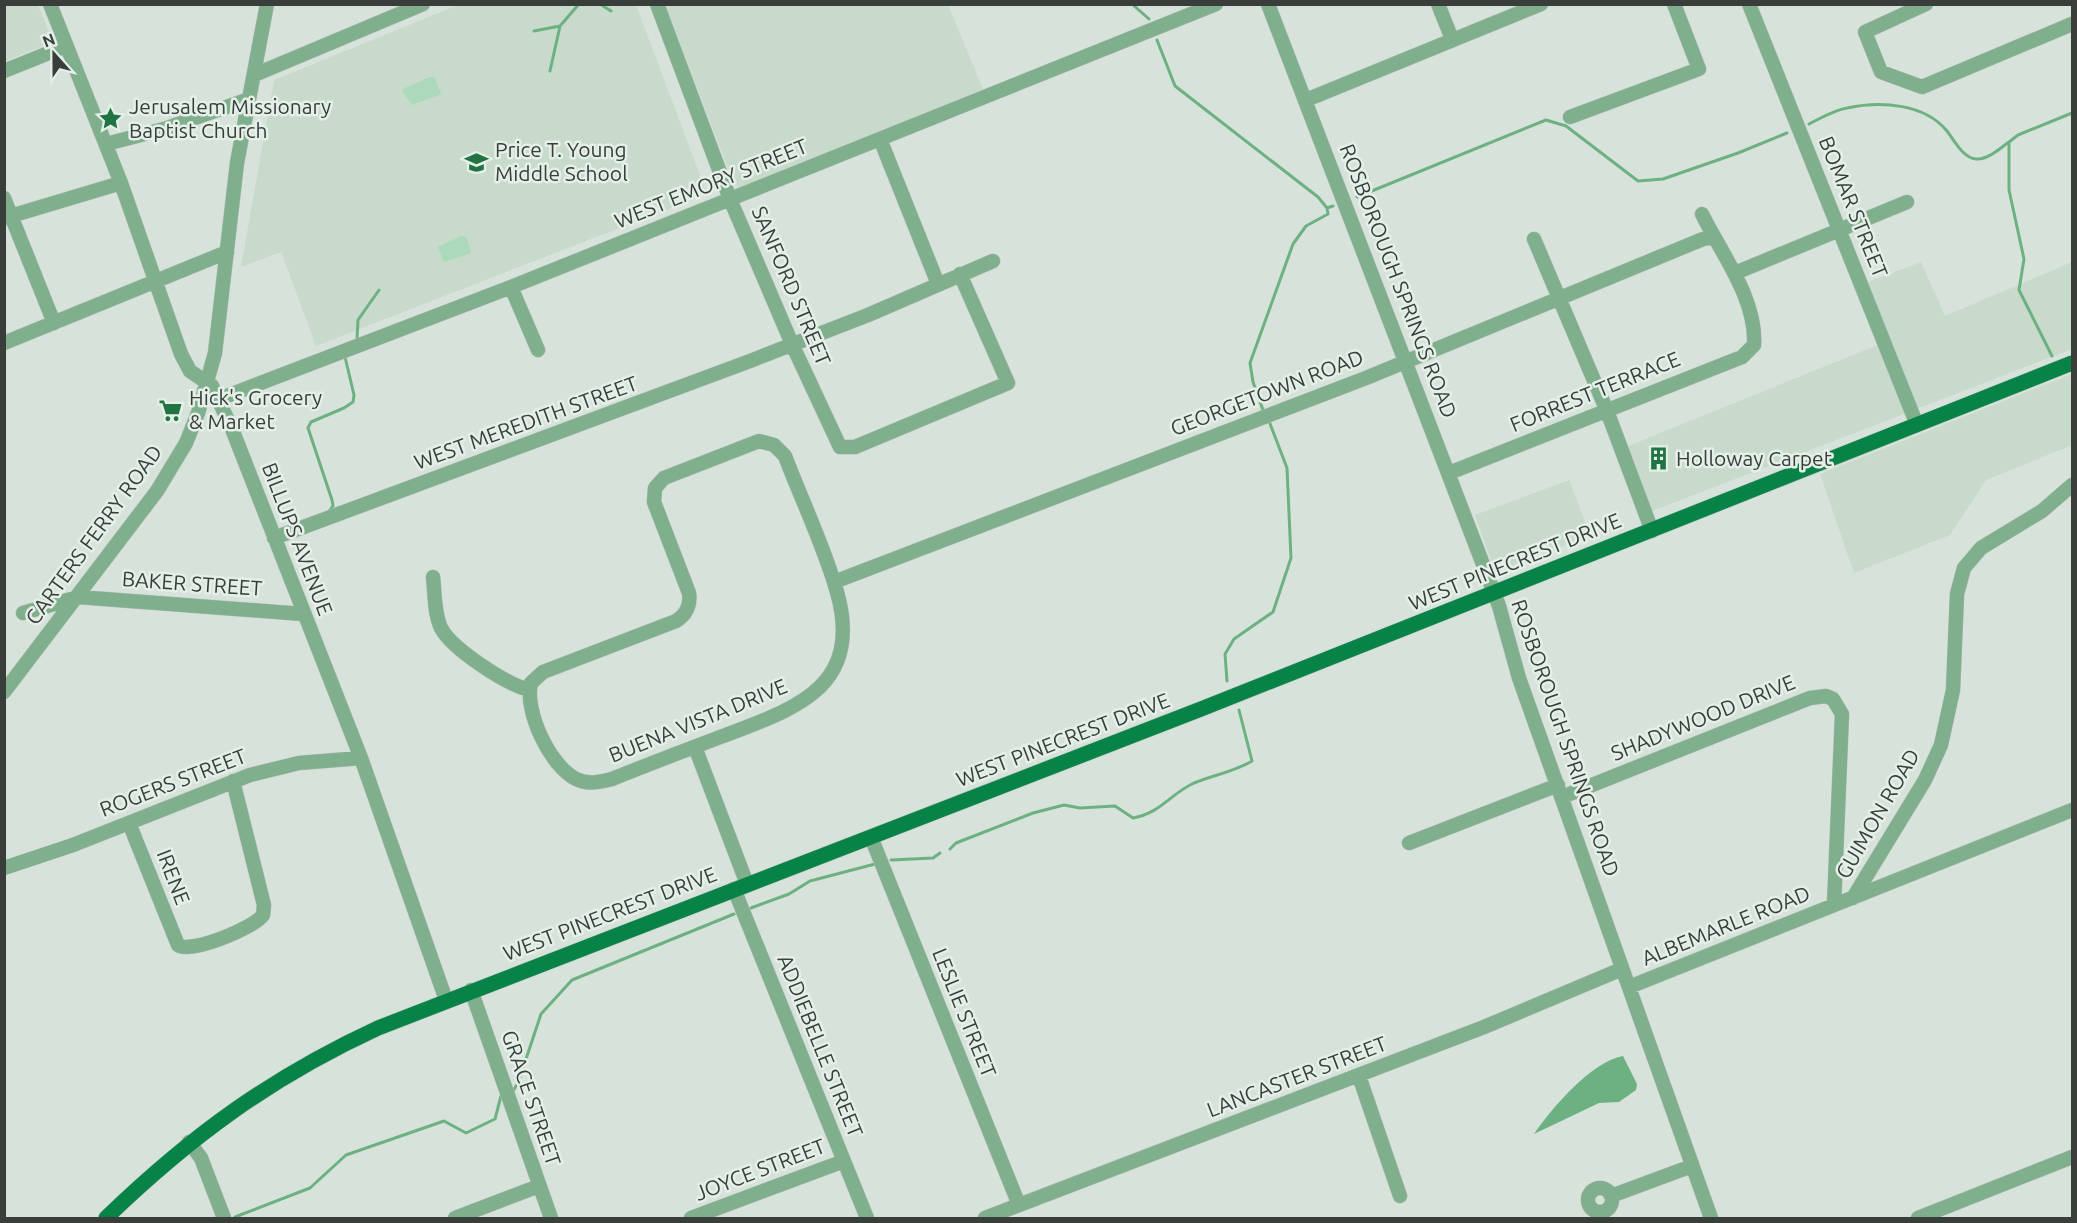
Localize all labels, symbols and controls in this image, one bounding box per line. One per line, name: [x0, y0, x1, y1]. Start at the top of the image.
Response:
north arrow: [24, 24, 84, 84]
text: N: [40, 29, 57, 51]
place label: Jerusalem Missionary Baptist Church: [129, 94, 331, 142]
place icon: Jerusalem Missionary Baptist Church: [98, 106, 124, 132]
street label: BOMAR STREET: [1815, 132, 1893, 281]
street label: WEST EMORY STREET: [611, 133, 811, 233]
place label: Price T. Young Middle School: [495, 137, 628, 185]
street label: ROSBOROUGH SPRINGS ROAD: [1336, 140, 1462, 421]
school or university icon: Price T. Young Middle School: [464, 149, 490, 175]
street label: SANFORD STREET: [748, 202, 836, 369]
street label: GEORGETOWN ROAD: [1167, 344, 1367, 440]
street label: FORREST TERRACE: [1506, 346, 1683, 436]
street label: WEST MEREDITH STREET: [411, 370, 641, 474]
place label: Hick's Grocery & Market: [189, 385, 322, 433]
supermarket icon: Hick's Grocery & Market: [158, 397, 184, 423]
street label: CARTERS FERRY ROAD: [20, 440, 166, 629]
building icon: Holloway Carpet: [1645, 446, 1671, 472]
place label: Holloway Carpet: [1676, 446, 1832, 470]
street label: BILLUPS AVENUE: [258, 459, 338, 618]
street label: WEST PINECREST DRIVE: [1405, 507, 1624, 615]
street label: BAKER STREET: [121, 566, 263, 600]
street label: ROSBOROUGH SPRINGS ROAD: [1507, 596, 1625, 879]
street label: SHADYWOOD DRIVE: [1607, 669, 1798, 765]
street label: BUENA VISTA DRIVE: [605, 673, 790, 767]
street label: WEST PINECREST DRIVE: [953, 687, 1173, 791]
street label: ROGERS STREET: [96, 743, 250, 821]
street label: GUIMON ROAD: [1830, 744, 1924, 883]
street label: IRENE: [153, 846, 195, 908]
street label: WEST PINECREST DRIVE: [500, 861, 720, 965]
street label: ALBEMARLE ROAD: [1638, 880, 1813, 970]
street label: LESLIE STREET: [928, 945, 1002, 1081]
street label: ADDIEBELLE STREET: [773, 951, 869, 1141]
street label: GRACE STREET: [498, 1027, 566, 1169]
street label: LANCASTER STREET: [1203, 1031, 1390, 1121]
street label: JOYCE STREET: [691, 1133, 829, 1205]

